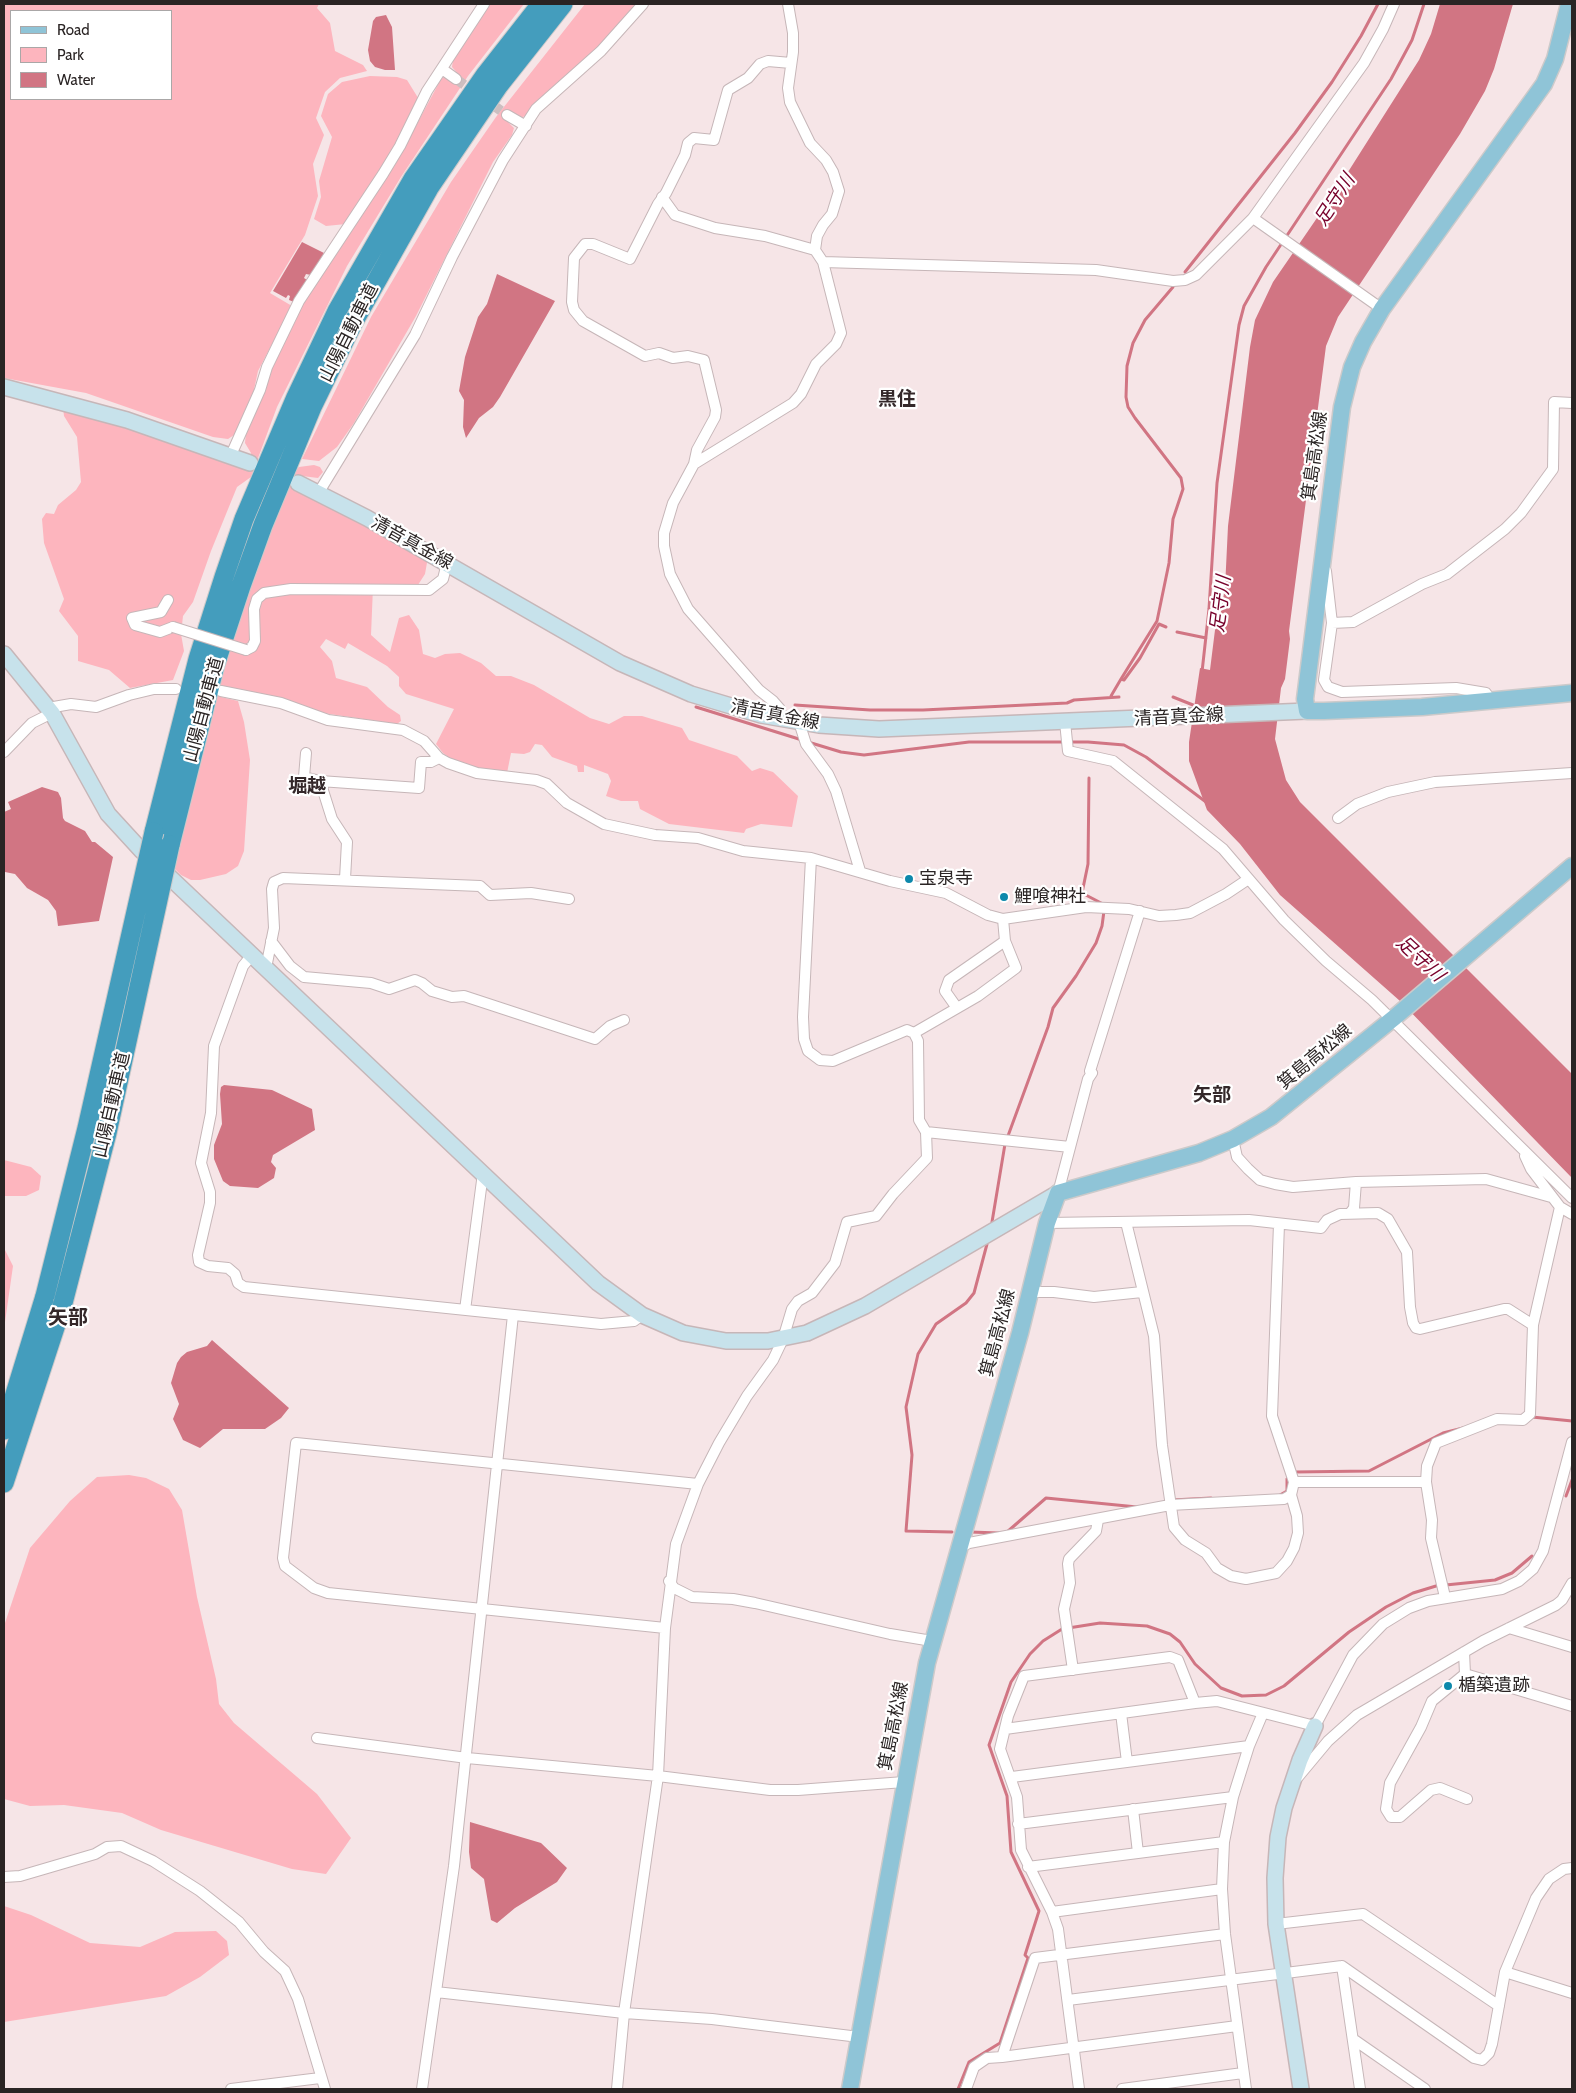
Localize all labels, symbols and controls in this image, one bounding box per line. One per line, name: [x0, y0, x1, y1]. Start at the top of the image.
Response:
legend: [10, 10, 172, 100]
text: Road: [57, 21, 90, 39]
text: Park: [57, 46, 84, 64]
text: Water: [57, 71, 95, 89]
water label: 足守川: [1310, 170, 1360, 230]
street label: 山陽自動車道: [315, 280, 383, 386]
district label: 黒住: [878, 388, 916, 410]
street label: 箕島高松線: [1298, 410, 1332, 502]
street label: 清音真金線: [367, 512, 457, 574]
water label: 足守川: [1206, 574, 1236, 634]
street label: 山陽自動車道: [180, 655, 228, 765]
street label: 清音真金線: [729, 696, 821, 734]
street label: 清音真金線: [1133, 704, 1225, 730]
district label: 堀越: [288, 775, 326, 797]
place label: 宝泉寺: [919, 868, 973, 890]
marker: 宝泉寺: [903, 873, 915, 885]
place label: 鯉喰神社: [1014, 886, 1086, 908]
marker: 鯉喰神社: [998, 891, 1010, 903]
water label: 足守川: [1391, 931, 1449, 987]
street label: 箕島高松線: [1274, 1020, 1356, 1094]
street label: 山陽自動車道: [89, 1050, 135, 1160]
district label: 矢部: [1193, 1084, 1231, 1106]
street label: 箕島高松線: [976, 1287, 1020, 1379]
district label: 矢部: [48, 1306, 88, 1330]
place label: 楯築遺跡: [1458, 1675, 1530, 1697]
street label: 箕島高松線: [875, 1680, 913, 1772]
marker: 楯築遺跡: [1442, 1680, 1454, 1692]

